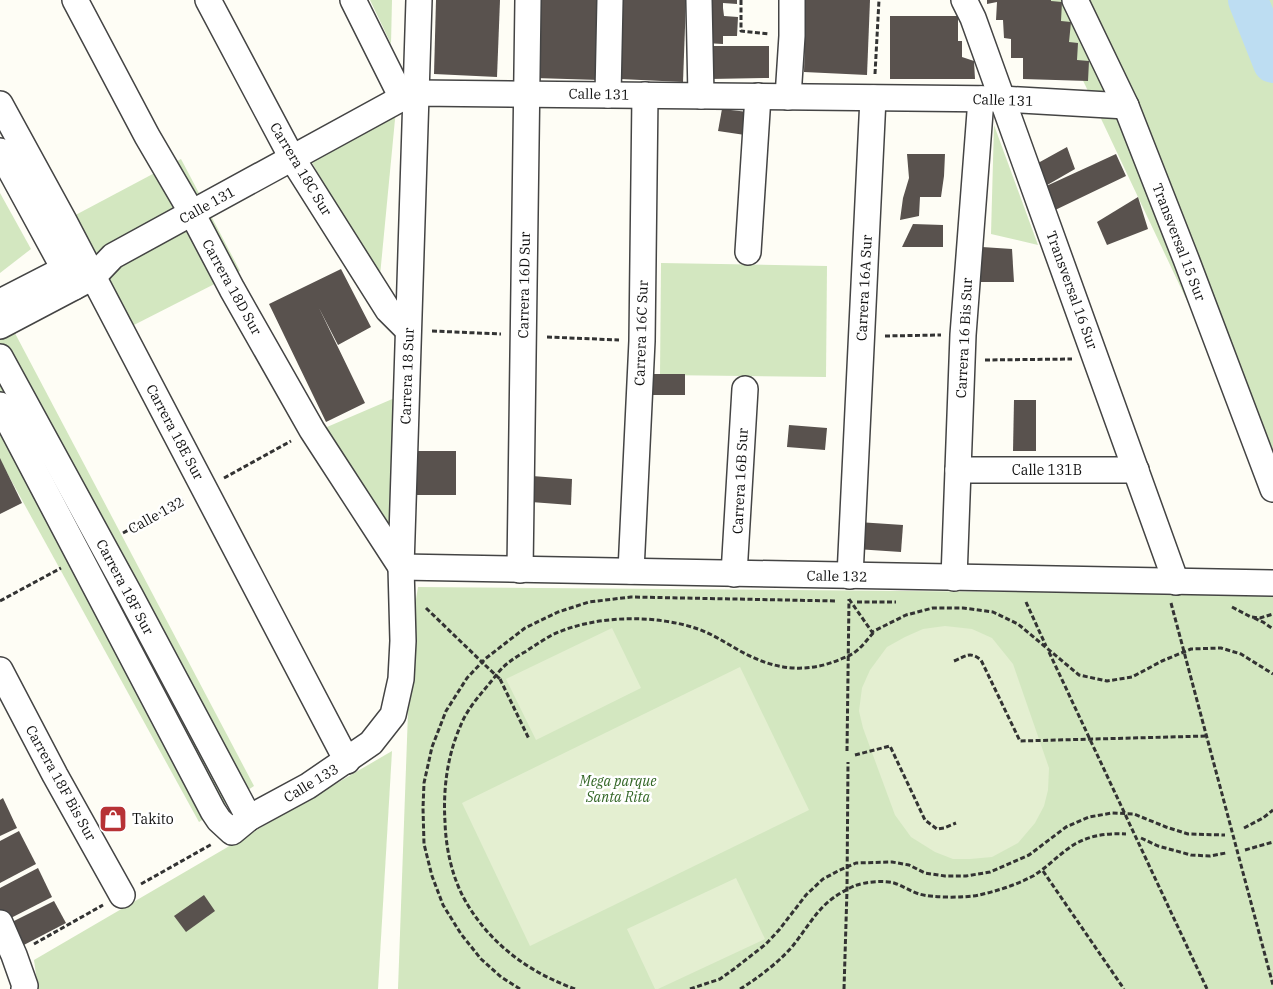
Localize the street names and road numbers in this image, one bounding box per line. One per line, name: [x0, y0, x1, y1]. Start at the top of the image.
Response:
street label: Calle 131: [568, 84, 630, 104]
street label: Calle 131: [972, 90, 1034, 110]
street label: Carrera 18C Sur: [266, 119, 336, 220]
street label: Transversal 15 Sur: [1148, 181, 1210, 304]
street label: Calle 131: [176, 182, 238, 228]
street label: Transversal 16 Sur: [1042, 228, 1102, 352]
street label: Carrera 16D Sur: [514, 231, 534, 338]
street label: Carrera 16A Sur: [852, 234, 876, 342]
street label: Carrera 18D Sur: [198, 236, 266, 339]
street label: Carrera 16 Bis Sur: [952, 277, 976, 399]
street label: Carrera 16C Sur: [630, 279, 652, 386]
street label: Carrera 18 Sur: [396, 327, 418, 425]
street label: Carrera 18E Sur: [142, 381, 208, 484]
street label: Carrera 16B Sur: [728, 427, 752, 534]
street label: Calle 131B: [1012, 461, 1082, 479]
street label: Calle 132: [125, 492, 187, 538]
street label: Carrera 18F Sur: [92, 536, 158, 639]
street label: Calle 132: [806, 566, 868, 586]
street label: Carrera 18F Bis Sur: [22, 722, 101, 845]
street label: Calle 133: [280, 760, 342, 806]

